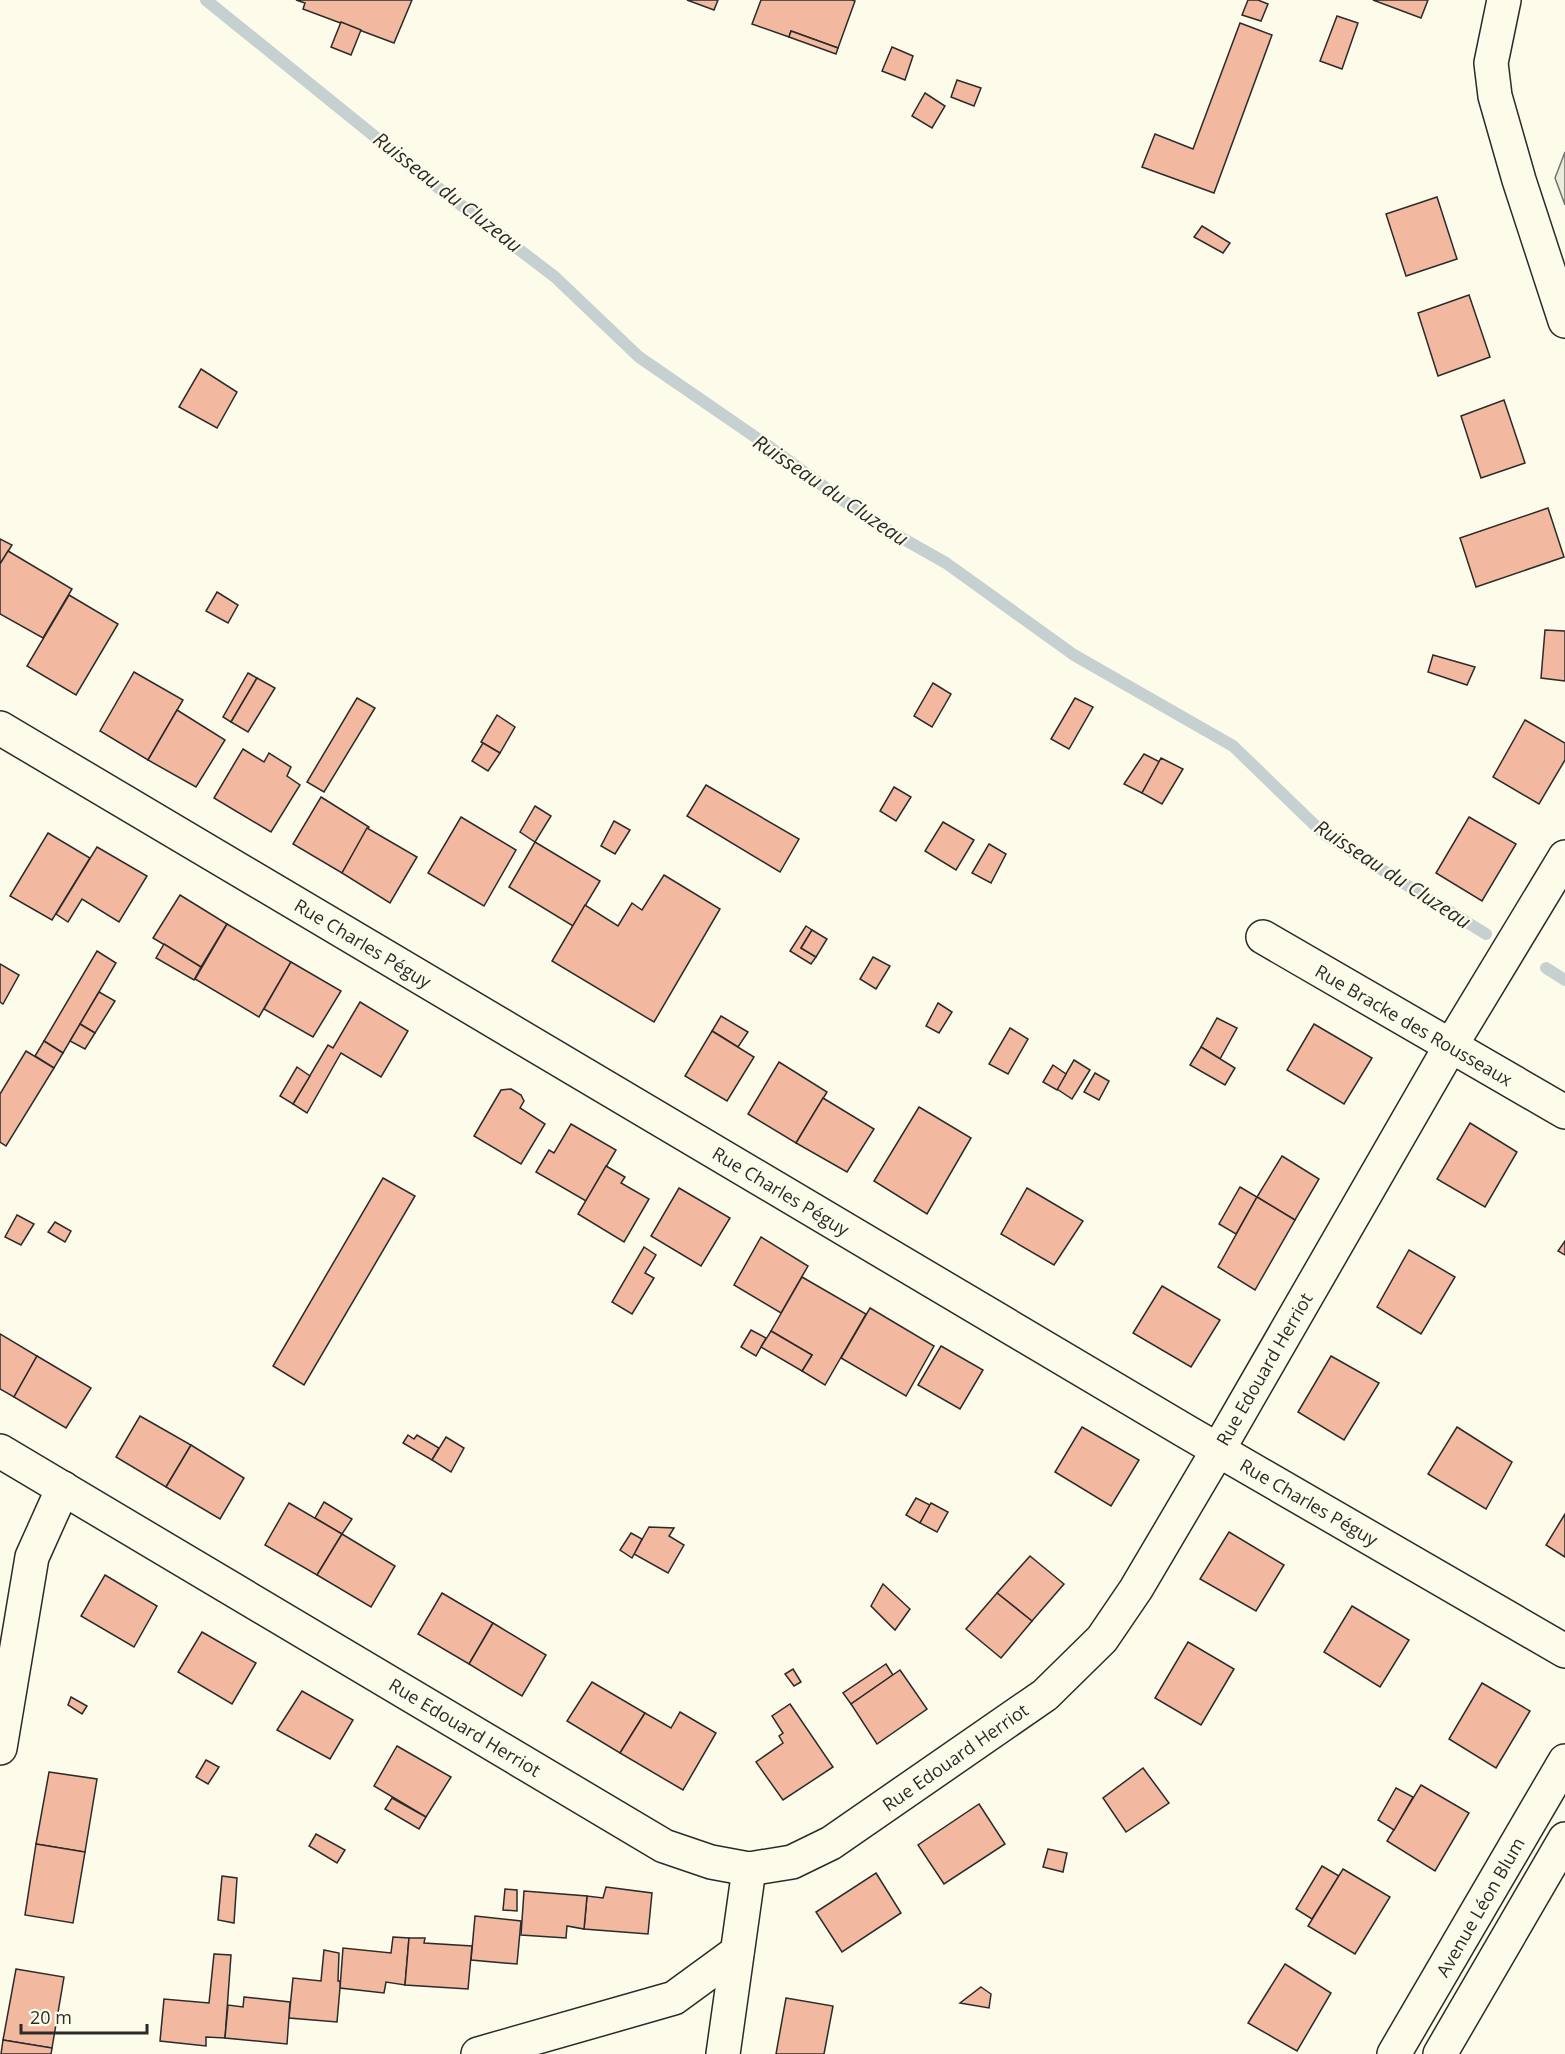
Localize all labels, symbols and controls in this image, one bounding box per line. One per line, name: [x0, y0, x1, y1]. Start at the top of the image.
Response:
water label: Ruisseau du Cluzeau: [368, 125, 528, 259]
water label: Ruisseau du Cluzeau: [748, 428, 914, 552]
water label: Ruisseau du Cluzeau: [1310, 813, 1476, 935]
street label: Rue Charles Péguy: [290, 893, 437, 994]
street label: Rue Bracke des Rousseaux: [1311, 959, 1517, 1092]
street label: Rue Charles Péguy: [708, 1141, 855, 1242]
street label: Rue Edouard Herriot: [1210, 1288, 1318, 1450]
street label: Rue Charles Péguy: [1236, 1453, 1383, 1552]
street label: Rue Edouard Herriot: [385, 1672, 545, 1782]
street label: Rue Edouard Herriot: [877, 1698, 1033, 1816]
street label: Avenue Léon Blum: [1430, 1833, 1530, 1981]
scale bar: [21, 1997, 147, 2035]
text: 20 m: [30, 2005, 72, 2029]

